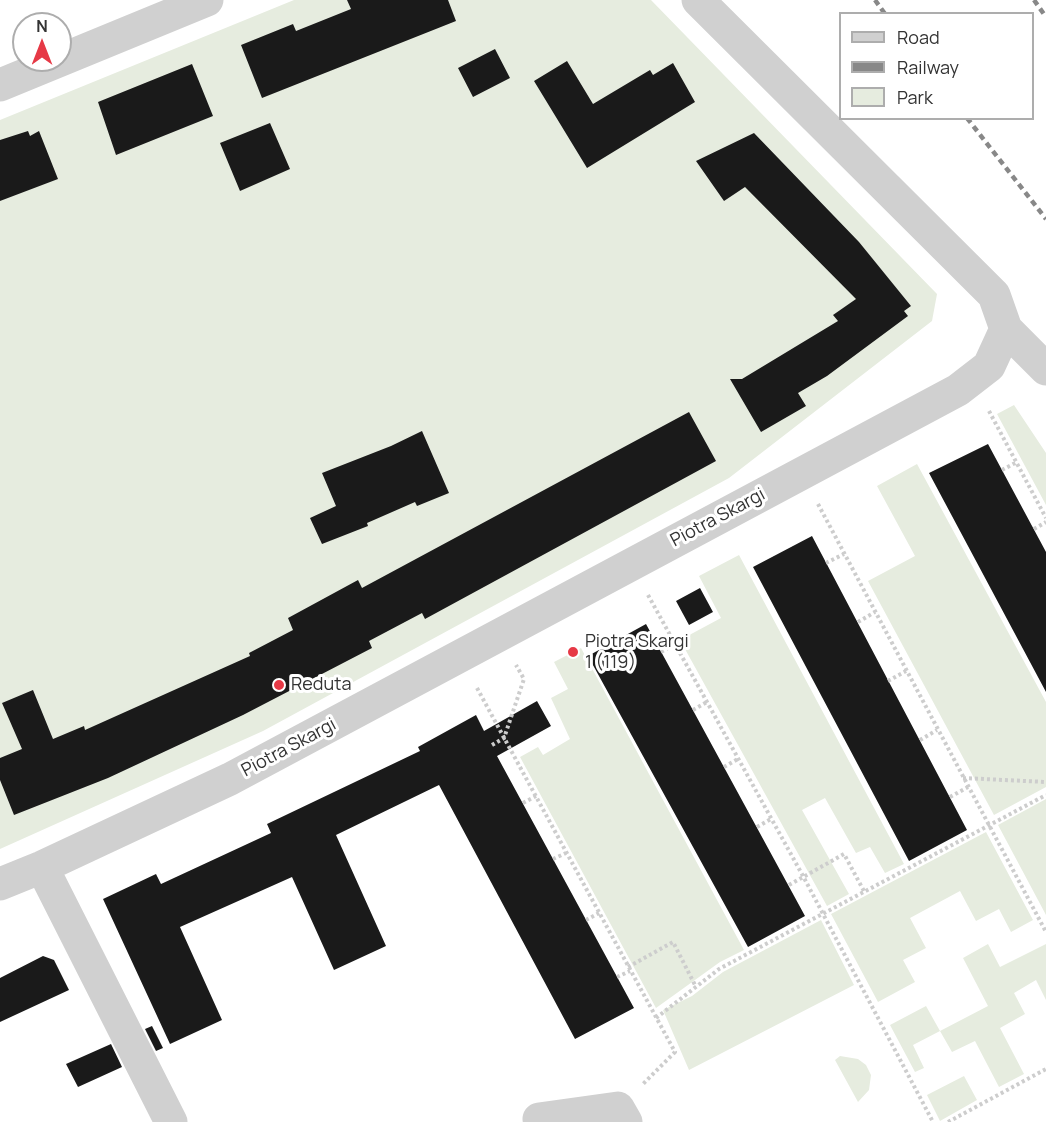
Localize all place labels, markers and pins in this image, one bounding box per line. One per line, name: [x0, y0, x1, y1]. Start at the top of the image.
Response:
place label: Piotra Skargi 1 (119): [585, 631, 689, 674]
marker: Piotra Skargi 1 (119): [566, 645, 580, 659]
place label: Reduta: [291, 674, 351, 696]
marker: Reduta: [272, 678, 286, 692]

